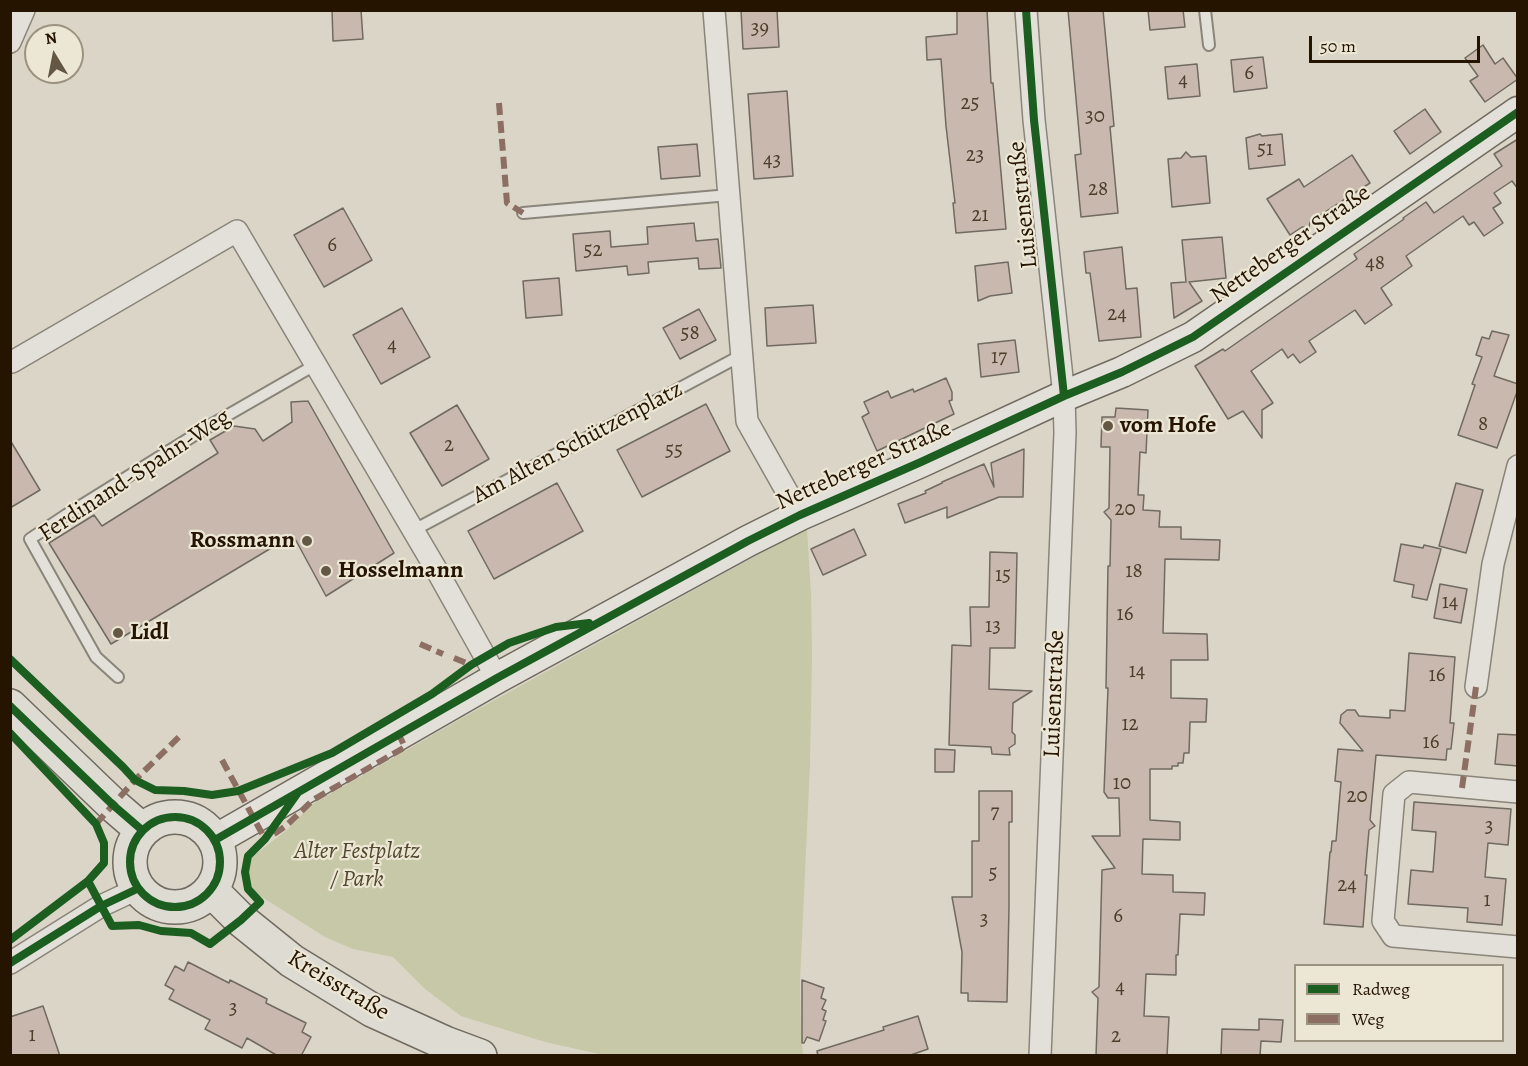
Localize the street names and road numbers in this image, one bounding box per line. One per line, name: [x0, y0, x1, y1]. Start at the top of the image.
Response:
street label: Luisenstraße: [1003, 140, 1045, 270]
street label: Netteberger Straße: [1205, 179, 1377, 311]
street label: Am Alten Schützenplatz: [468, 375, 688, 511]
street label: Ferdinand-Spahn-Weg: [34, 403, 236, 549]
street label: Netteberger Straße: [772, 414, 956, 518]
street label: Luisenstraße: [1038, 629, 1072, 759]
street label: Kreisstraße: [282, 944, 394, 1028]

